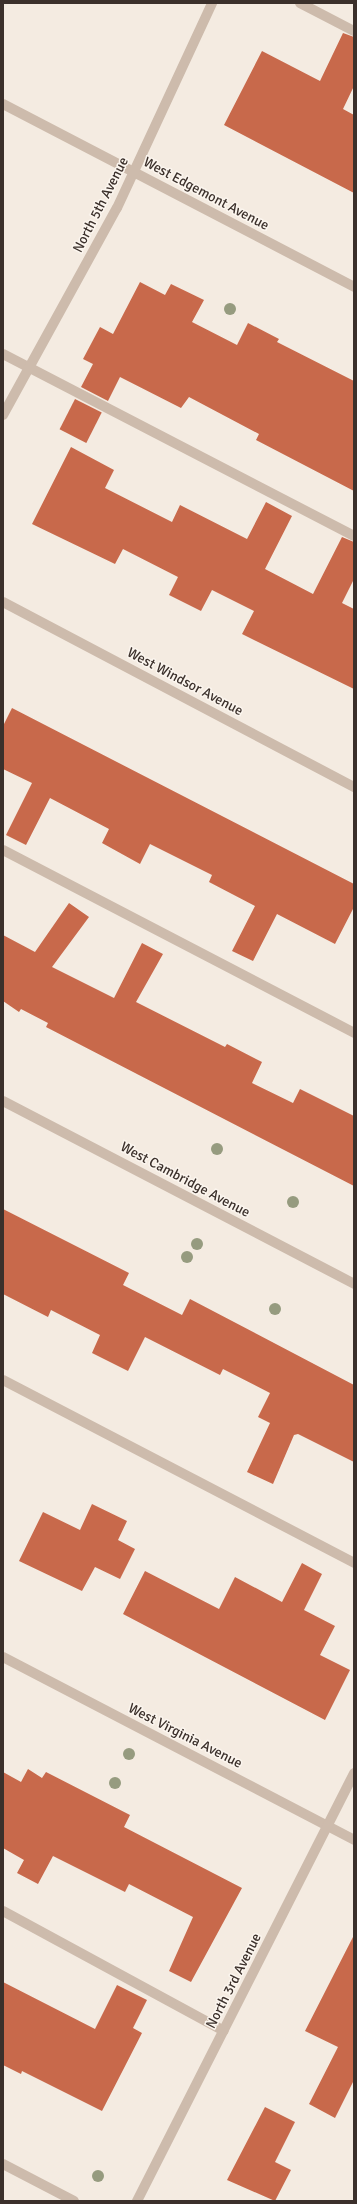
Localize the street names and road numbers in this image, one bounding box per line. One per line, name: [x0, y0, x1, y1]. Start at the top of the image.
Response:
street label: West Edgemont Avenue: [140, 154, 272, 234]
street label: North 5th Avenue: [70, 155, 132, 255]
street label: West Windsor Avenue: [124, 644, 246, 720]
street label: West Cambridge Avenue: [117, 1139, 253, 1221]
street label: West Virginia Avenue: [125, 1700, 245, 1772]
street label: North 3rd Avenue: [203, 1931, 265, 2031]

